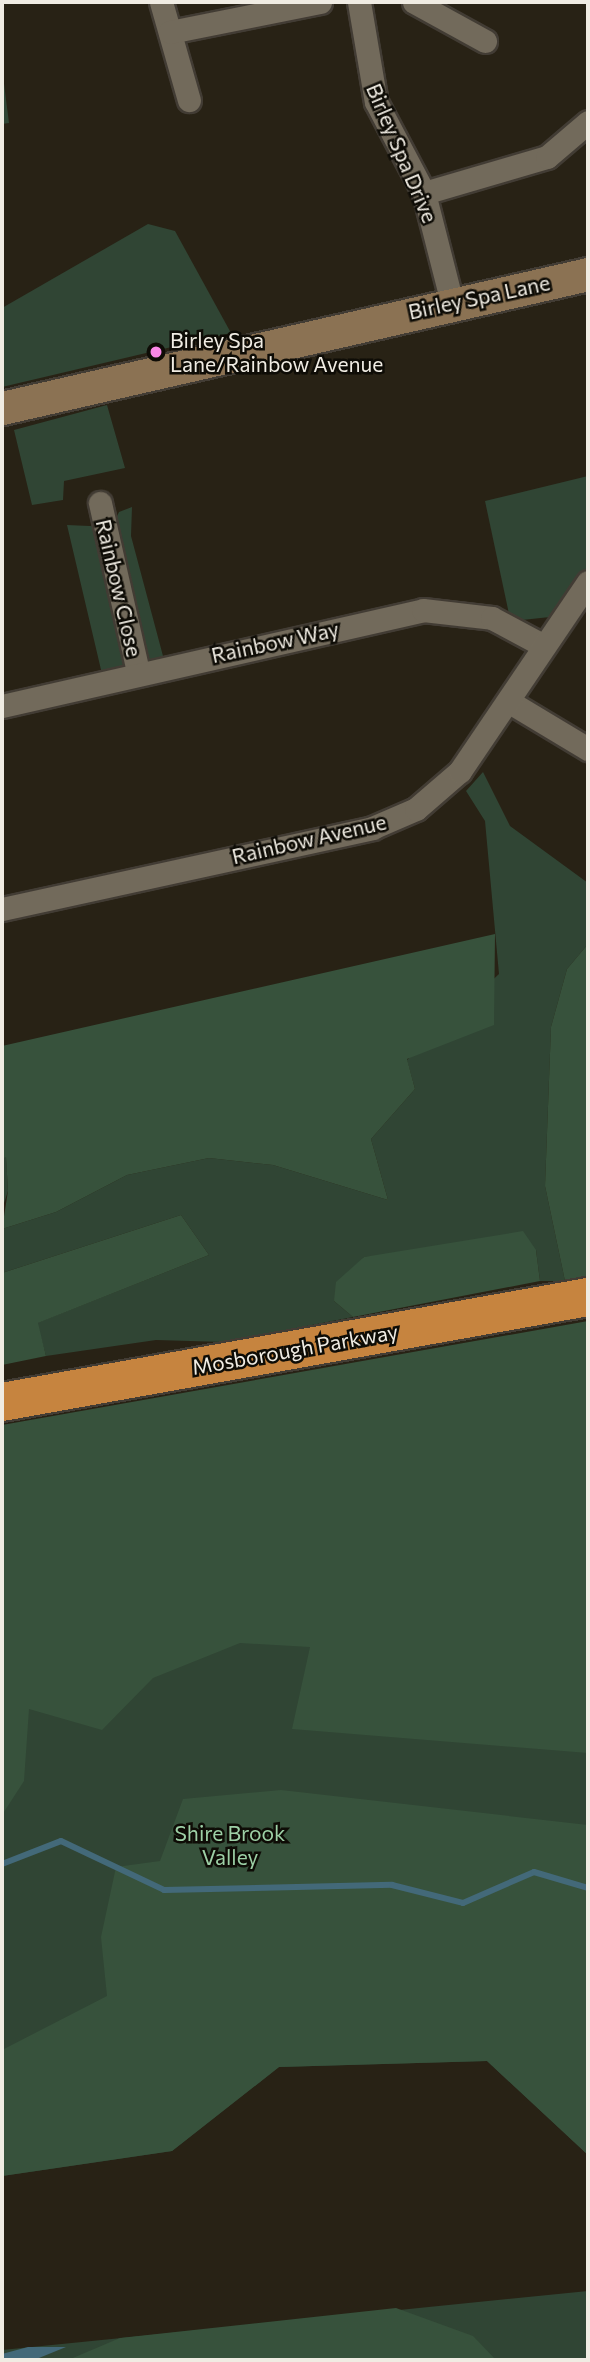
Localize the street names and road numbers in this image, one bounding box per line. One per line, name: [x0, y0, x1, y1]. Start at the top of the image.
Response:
street label: Birley Spa Drive: [361, 80, 443, 226]
street label: Birley Spa Lane: [406, 270, 552, 324]
street label: Rainbow Close: [91, 517, 147, 659]
street label: Rainbow Way: [209, 616, 341, 668]
street label: Rainbow Avenue: [229, 809, 389, 869]
street label: Mosborough Parkway: [190, 1318, 400, 1380]

